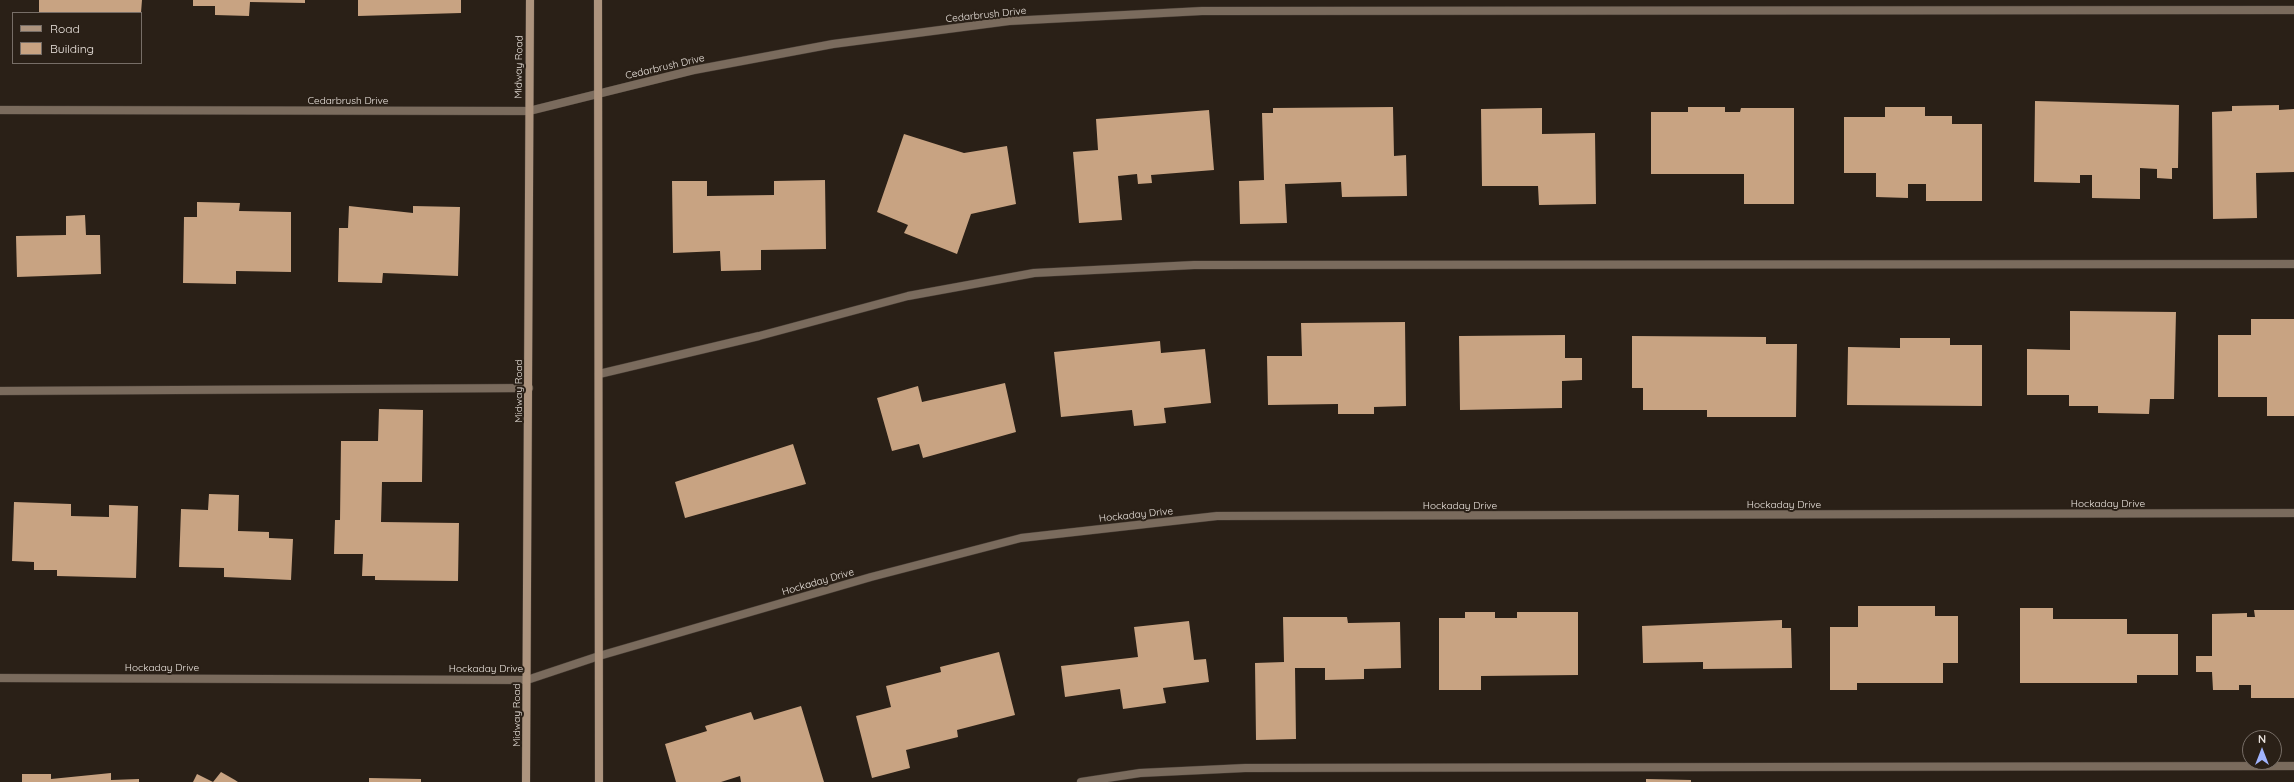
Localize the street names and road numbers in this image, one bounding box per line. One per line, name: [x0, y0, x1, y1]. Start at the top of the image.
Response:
street label: Cedarbrush Drive: [945, 5, 1027, 25]
street label: Midway Road: [512, 35, 526, 99]
street label: Cedarbrush Drive: [624, 52, 706, 82]
street label: Cedarbrush Drive: [308, 95, 388, 107]
street label: Midway Road: [513, 359, 525, 423]
street label: Hockaday Drive: [2071, 498, 2145, 510]
street label: Hockaday Drive: [1747, 499, 1821, 511]
street label: Hockaday Drive: [1423, 500, 1497, 512]
street label: Hockaday Drive: [1098, 505, 1174, 525]
street label: Hockaday Drive: [781, 566, 855, 598]
street label: Hockaday Drive: [125, 662, 199, 674]
street label: Hockaday Drive: [449, 663, 523, 675]
street label: Midway Road: [511, 683, 523, 747]

